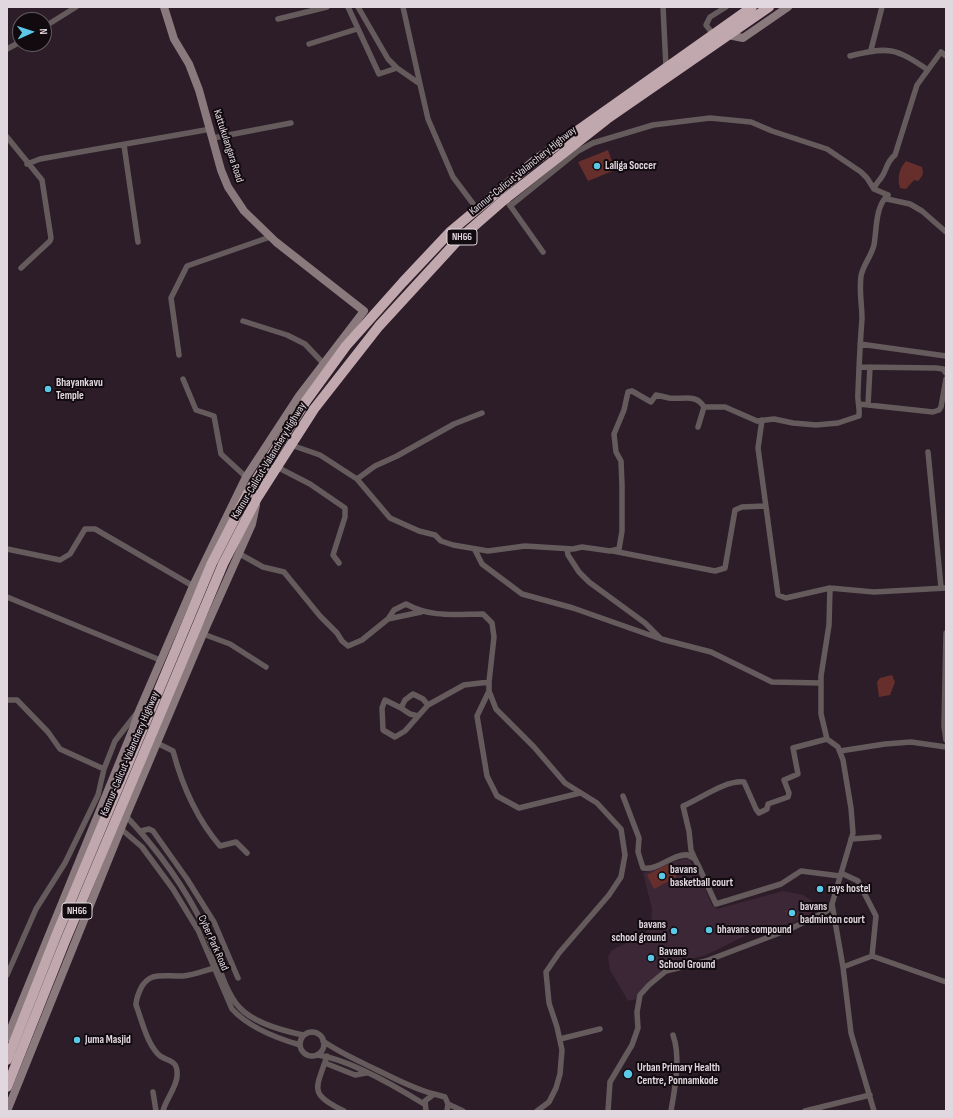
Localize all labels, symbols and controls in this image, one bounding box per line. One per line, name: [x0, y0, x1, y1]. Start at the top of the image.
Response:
north arrow: [12, 12, 52, 52]
text: N: [37, 28, 50, 35]
street label: Kattukulangara Road: [210, 108, 246, 184]
street label: Kannur-Calicut-Valanchery Highway: [467, 124, 579, 218]
place label: Laliga Soccer: [605, 159, 656, 173]
marker: Laliga Soccer: [592, 161, 602, 171]
road number: NH66: [447, 229, 477, 245]
place label: Bhayankavu Temple: [56, 376, 103, 402]
marker: Bhayankavu Temple: [43, 384, 53, 394]
street label: Kannur-Calicut-Valanchery Highway: [229, 400, 309, 522]
street label: Kannur-Calicut-Valanchery Highway: [98, 690, 162, 818]
place label: bavans basketball court: [670, 863, 733, 889]
marker: bavans basketball court: [657, 871, 667, 881]
place label: rays hostel: [828, 882, 871, 896]
marker: rays hostel: [815, 884, 825, 894]
place label: bavans badminton court: [800, 900, 865, 926]
road number: NH66: [62, 903, 92, 919]
marker: bavans badminton court: [787, 908, 797, 918]
street label: Cyber Park Road: [195, 913, 231, 973]
place label: bavans school ground: [611, 918, 666, 944]
place label: bhavans compound: [717, 923, 792, 937]
marker: bhavans compound: [704, 925, 714, 935]
marker: bavans school ground: [669, 926, 679, 936]
place label: Bavans School Ground: [659, 945, 715, 971]
marker: Bavans School Ground: [646, 953, 656, 963]
place label: Juma Masjid: [85, 1033, 131, 1047]
marker: Juma Masjid: [72, 1035, 82, 1045]
place label: Urban Primary Health Centre, Ponnamkode: [637, 1061, 720, 1087]
marker: Urban Primary Health Centre, Ponnamkode: [622, 1068, 634, 1080]

